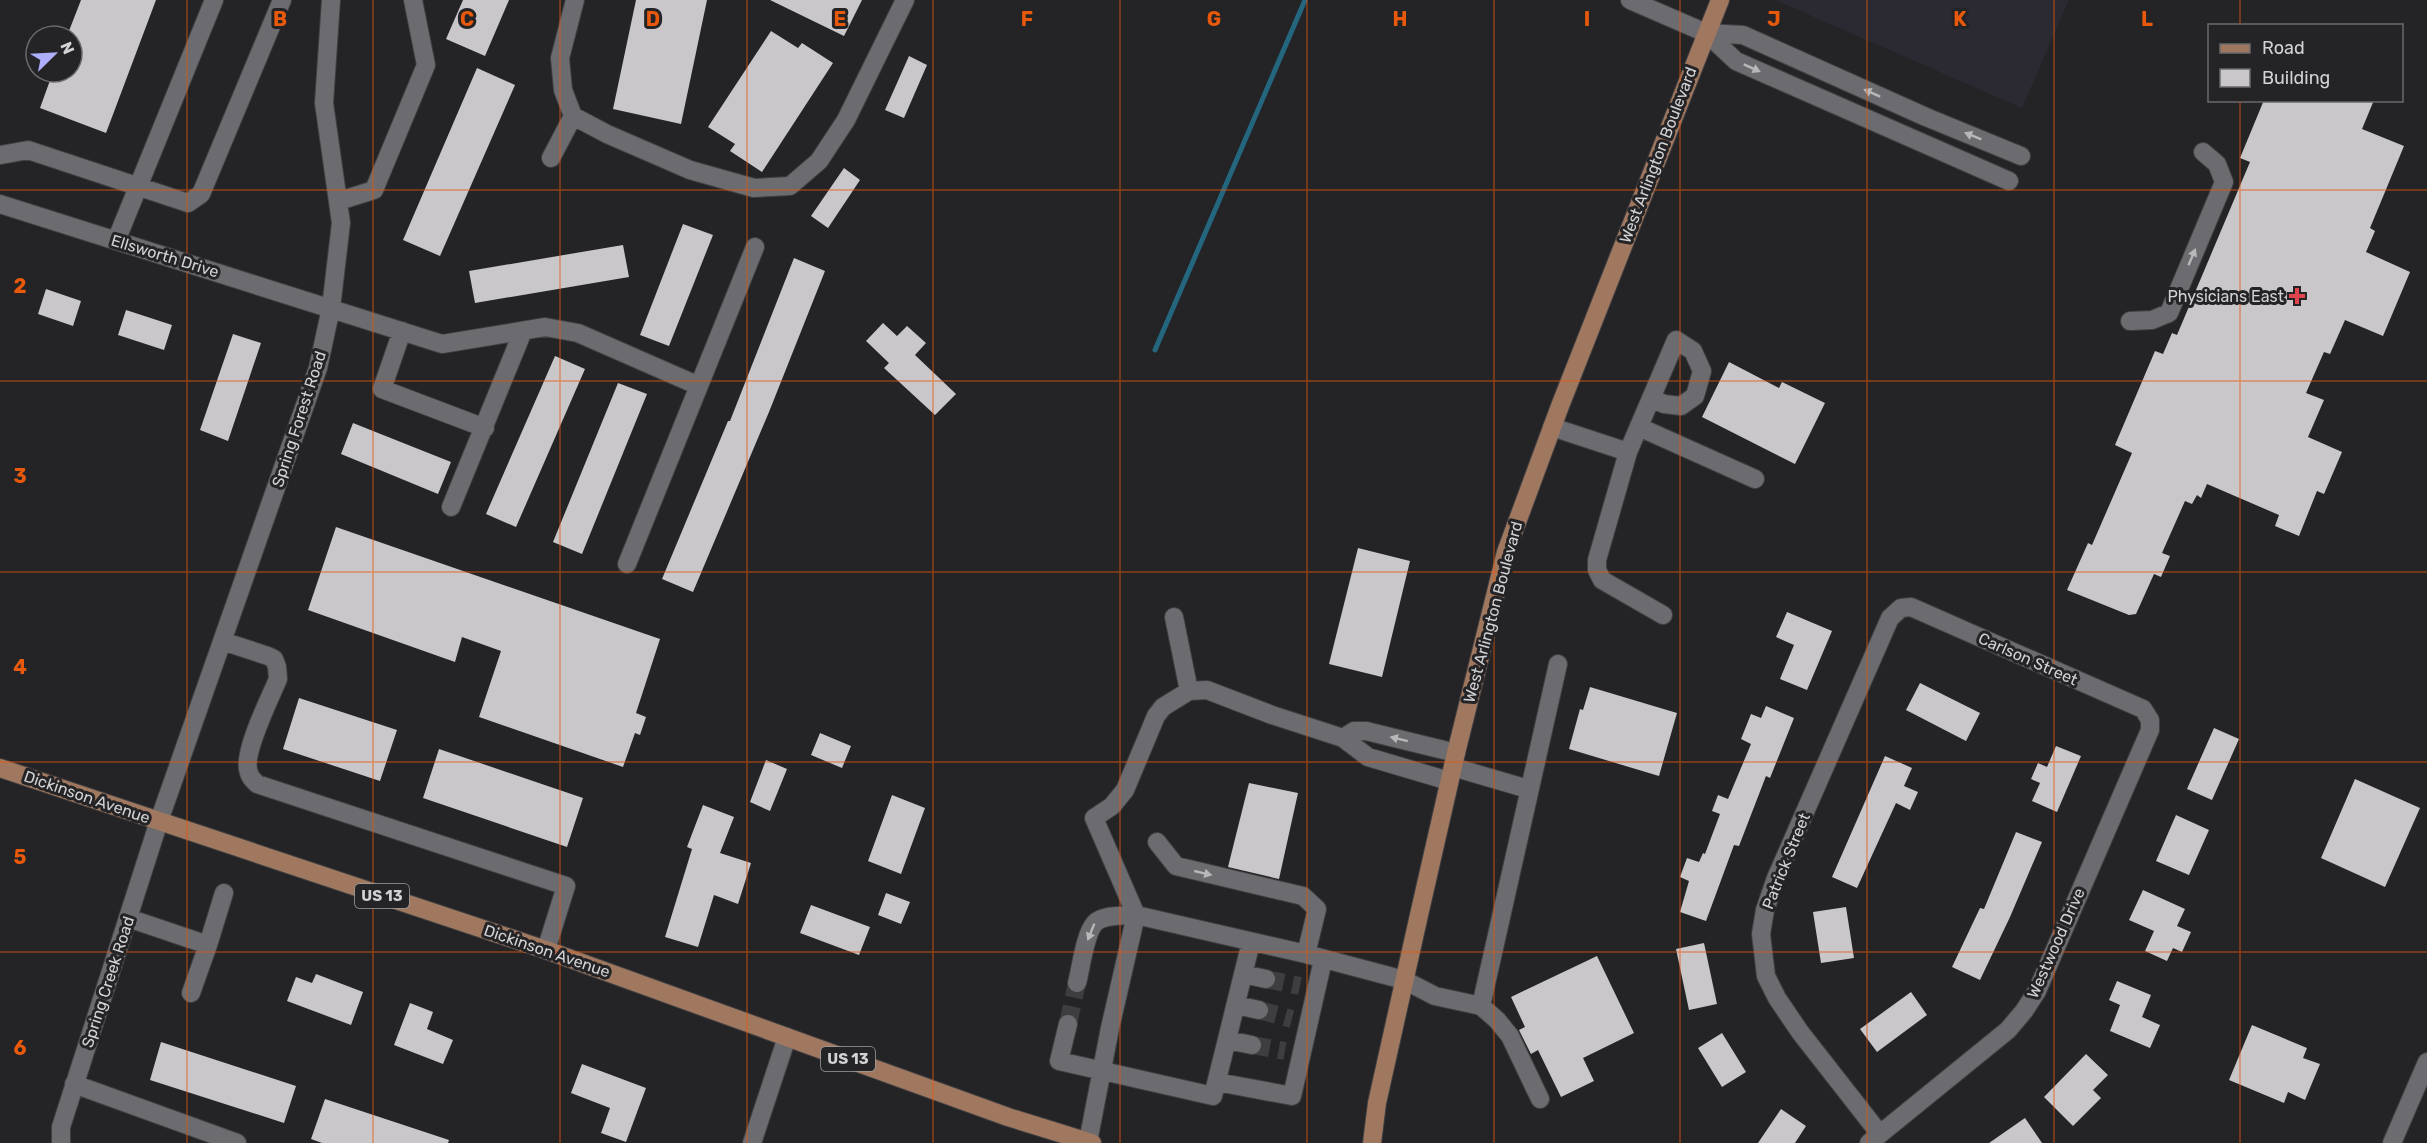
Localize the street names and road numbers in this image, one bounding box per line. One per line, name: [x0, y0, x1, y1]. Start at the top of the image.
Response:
street label: West Arlington Boulevard: [1616, 64, 1700, 246]
street label: Ellsworth Drive: [109, 231, 221, 281]
street label: Spring Forest Road: [268, 348, 330, 490]
street label: West Arlington Boulevard: [1460, 519, 1526, 705]
street label: Carlson Street: [1975, 629, 2081, 689]
street label: Dickinson Avenue: [21, 767, 153, 828]
street label: Patrick Street: [1758, 810, 1814, 912]
road number: US 13: [355, 884, 409, 908]
street label: Westwood Drive: [2023, 885, 2089, 1001]
street label: Spring Creek Road: [78, 914, 138, 1050]
street label: Dickinson Avenue: [481, 921, 613, 982]
road number: US 13: [821, 1047, 875, 1071]

